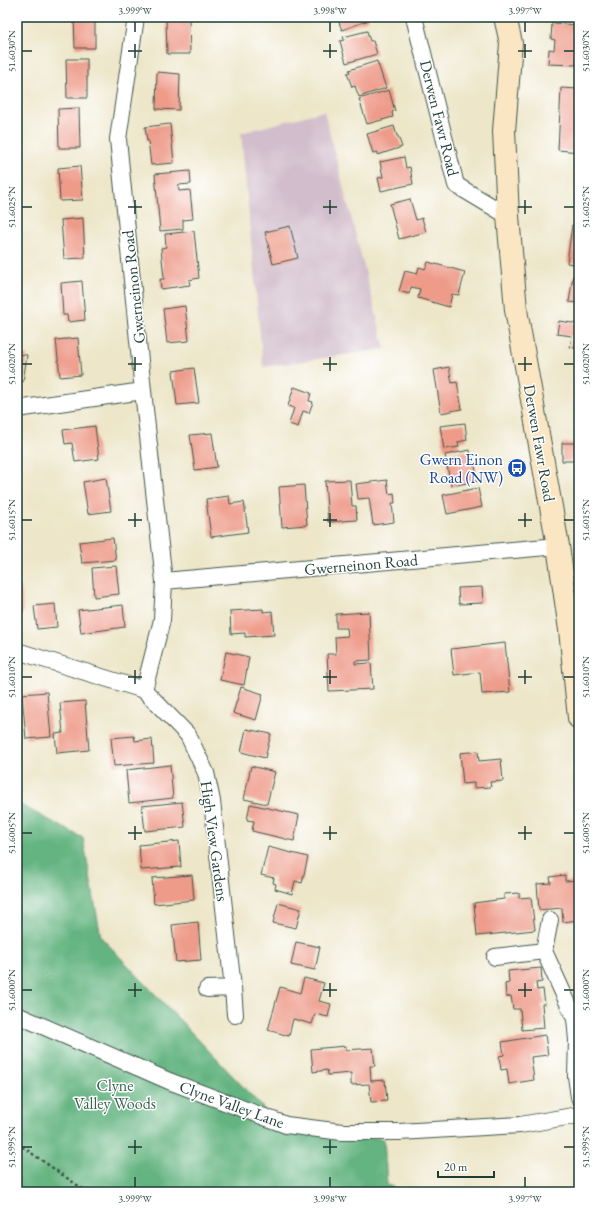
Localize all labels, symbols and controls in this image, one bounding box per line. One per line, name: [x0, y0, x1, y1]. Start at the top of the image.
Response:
text: 3.999°W: [118, 4, 153, 17]
text: 3.998°W: [313, 4, 348, 17]
text: 3.997°W: [508, 4, 543, 17]
text: 51.6030°N: [5, 30, 18, 72]
text: 51.6030°N: [579, 30, 592, 72]
street label: Derwen Fawr Road: [415, 58, 464, 179]
text: 51.6025°N: [5, 186, 18, 228]
text: 51.6025°N: [579, 186, 592, 228]
street label: Gwerneinon Road: [117, 228, 150, 345]
text: 51.6020°N: [5, 343, 18, 385]
text: 51.6020°N: [579, 343, 592, 385]
street label: Derwen Fawr Road: [519, 383, 560, 504]
place label: Gwern Einon Road (NW): [420, 449, 504, 488]
bus stop icon: Gwern Einon Road (NW): [506, 457, 528, 479]
text: 51.6015°N: [5, 499, 18, 541]
text: 51.6015°N: [579, 499, 592, 541]
street label: Gwerneinon Road: [303, 549, 420, 580]
text: 51.6010°N: [5, 656, 18, 698]
text: 51.6010°N: [579, 656, 592, 698]
street label: High View Gardens: [196, 780, 233, 903]
text: 51.6005°N: [5, 812, 18, 854]
text: 51.6005°N: [579, 812, 592, 854]
text: 51.6000°N: [5, 969, 18, 1011]
text: 51.6000°N: [579, 969, 592, 1011]
park label: Clyne Valley Woods: [74, 1075, 156, 1114]
street label: Clyne Valley Lane: [176, 1076, 287, 1133]
text: 51.5995°N: [5, 1126, 18, 1168]
text: 51.5995°N: [579, 1126, 592, 1168]
scale bar: [438, 1153, 494, 1179]
text: 20 m: [444, 1159, 468, 1175]
text: 3.999°W: [118, 1192, 153, 1205]
text: 3.998°W: [313, 1192, 348, 1205]
text: 3.997°W: [508, 1192, 543, 1205]

